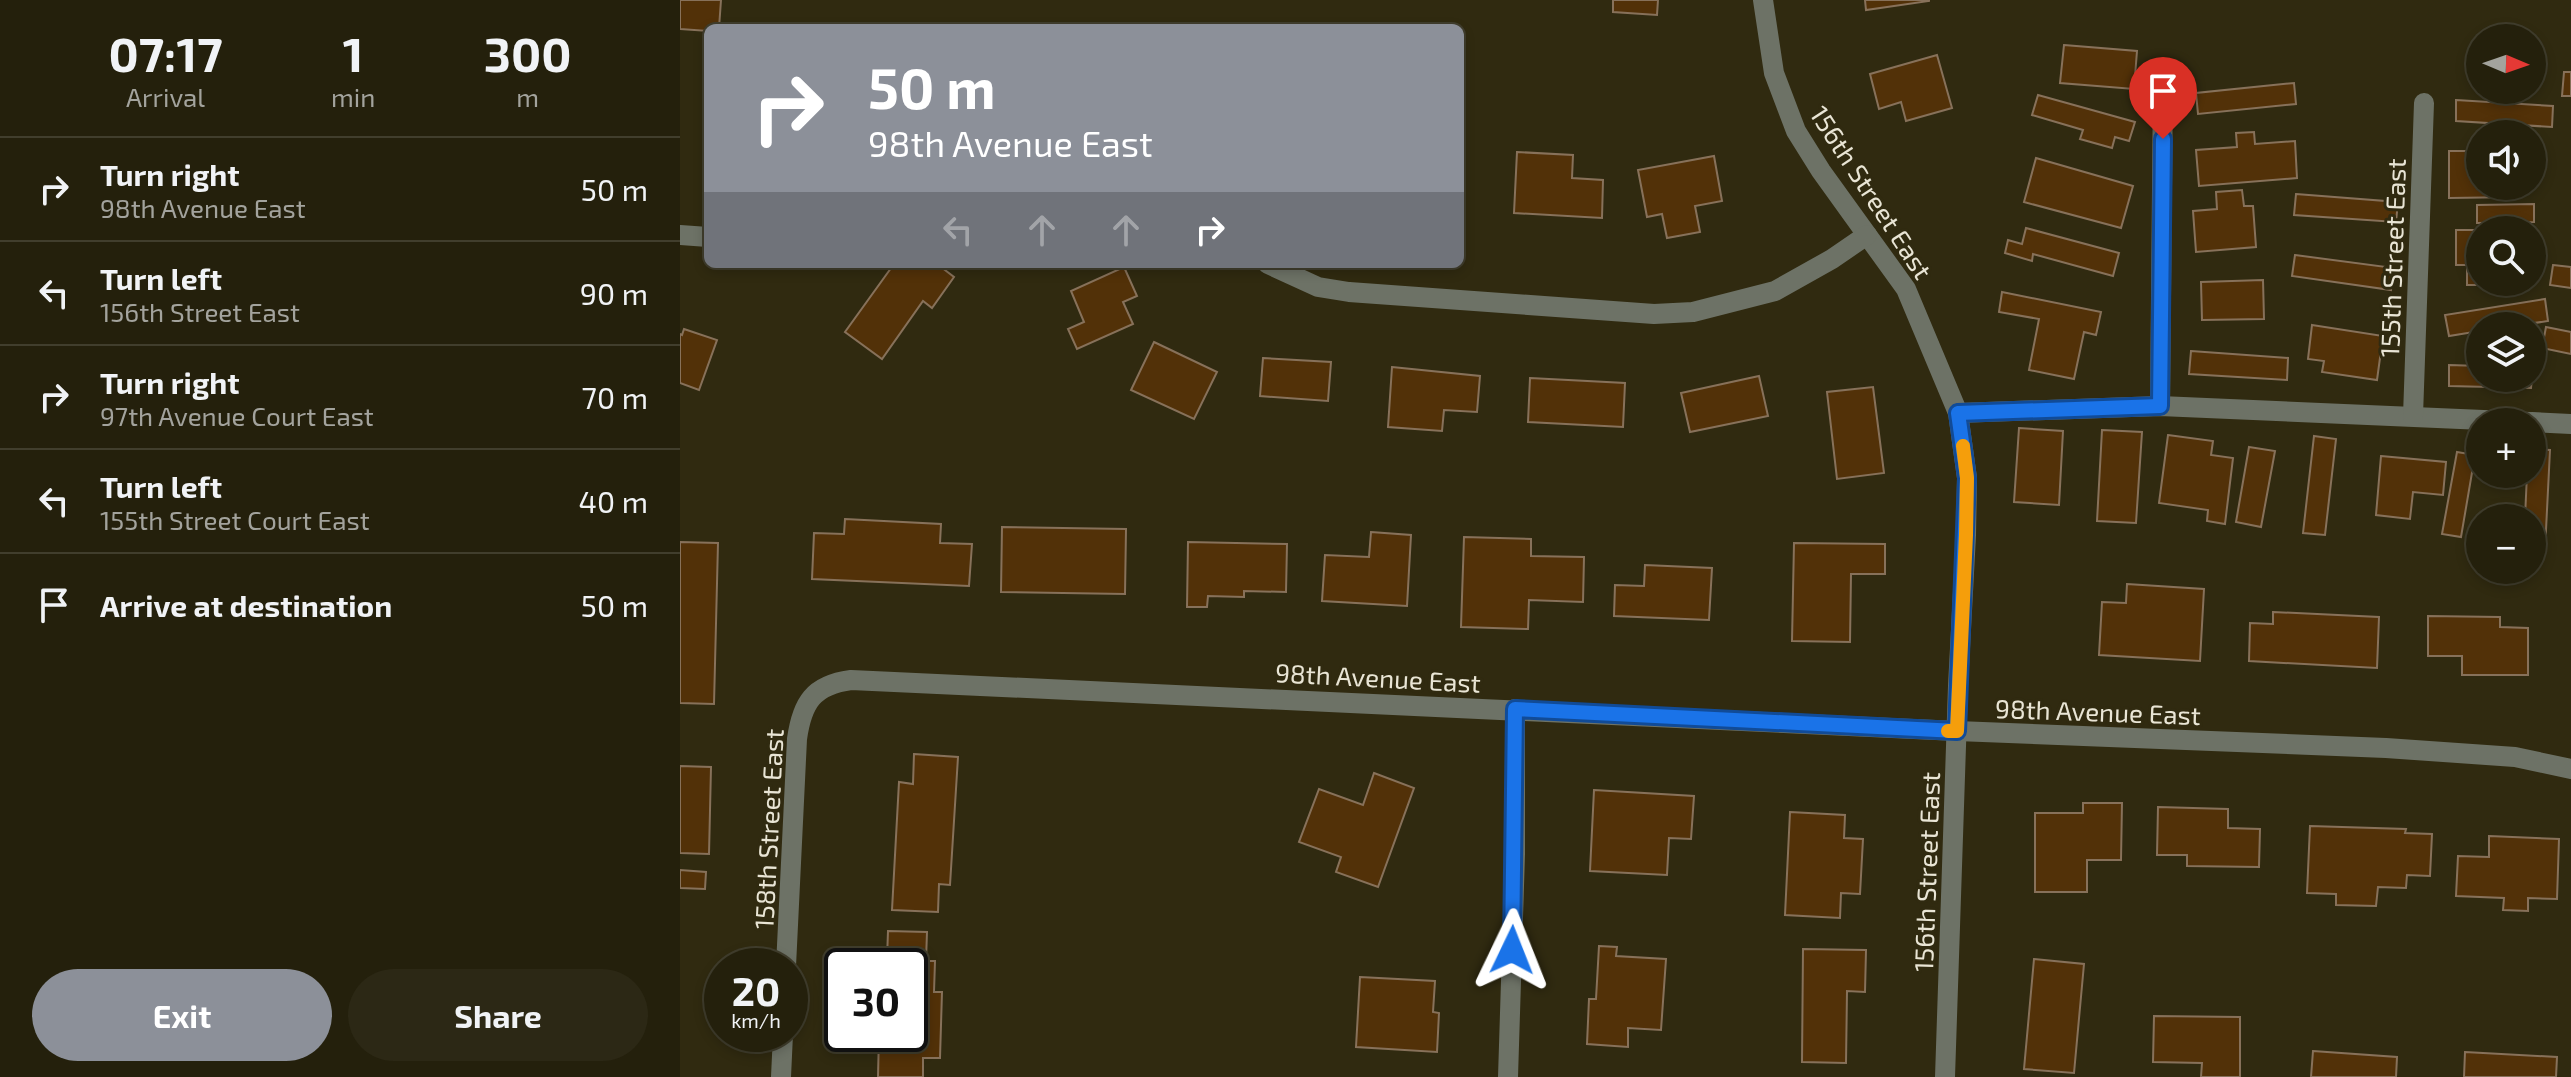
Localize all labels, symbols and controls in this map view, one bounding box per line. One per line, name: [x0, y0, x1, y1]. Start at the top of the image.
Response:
text: 07:17: [108, 24, 223, 82]
text: 1: [343, 24, 363, 82]
text: 300: [484, 24, 572, 82]
north arrow: [2466, 24, 2546, 104]
map controls: [2466, 24, 2546, 584]
text: 50 m: [868, 53, 996, 120]
icon: right: [736, 56, 840, 160]
pin: [2129, 57, 2197, 139]
icon: arrive: [2141, 69, 2185, 113]
text: Arrival: [126, 81, 205, 112]
text: min: [331, 81, 375, 112]
text: m: [516, 81, 539, 112]
street label: 156th Street East: [1805, 100, 1940, 284]
button: sound: [2466, 120, 2546, 200]
text: 98th Avenue East: [868, 121, 1153, 164]
text: Turn right: [100, 156, 240, 192]
street label: 155th Street East: [2373, 158, 2411, 358]
icon: right: [32, 167, 76, 211]
text: 50 m: [581, 171, 648, 207]
text: 98th Avenue East: [100, 192, 306, 223]
icon: left: [936, 208, 980, 252]
icon: ahead: [1020, 208, 1064, 252]
icon: ahead: [1104, 208, 1148, 252]
icon: right: [1188, 208, 1232, 252]
button: search: [2466, 216, 2546, 296]
text: Turn left: [100, 260, 222, 296]
icon: left: [32, 271, 76, 315]
text: 90 m: [580, 275, 648, 311]
text: 156th Street East: [100, 296, 300, 327]
button: layers: [2466, 312, 2546, 392]
text: Turn right: [100, 364, 240, 400]
icon: right: [32, 375, 76, 419]
text: 70 m: [582, 379, 648, 415]
text: 97th Avenue Court East: [100, 400, 374, 431]
button: +: [2466, 408, 2546, 488]
text: Turn left: [100, 468, 222, 504]
icon: left: [32, 479, 76, 523]
text: 40 m: [578, 483, 648, 519]
text: 155th Street Court East: [100, 504, 370, 535]
button: −: [2466, 504, 2546, 584]
icon: arrive: [32, 583, 76, 627]
text: Arrive at destination: [100, 587, 392, 623]
text: 50 m: [581, 587, 648, 623]
street label: 98th Avenue East: [1274, 656, 1482, 698]
street label: 98th Avenue East: [1995, 692, 2201, 730]
street label: 158th Street East: [747, 728, 789, 930]
street label: 156th Street East: [1907, 771, 1945, 972]
position arrow: [1470, 908, 1554, 992]
speed limit sign: 30: [824, 948, 928, 1052]
text: 20: [732, 966, 780, 1014]
button: Exit: [32, 969, 332, 1061]
button: Share: [348, 969, 648, 1061]
text: km/h: [731, 1008, 781, 1032]

